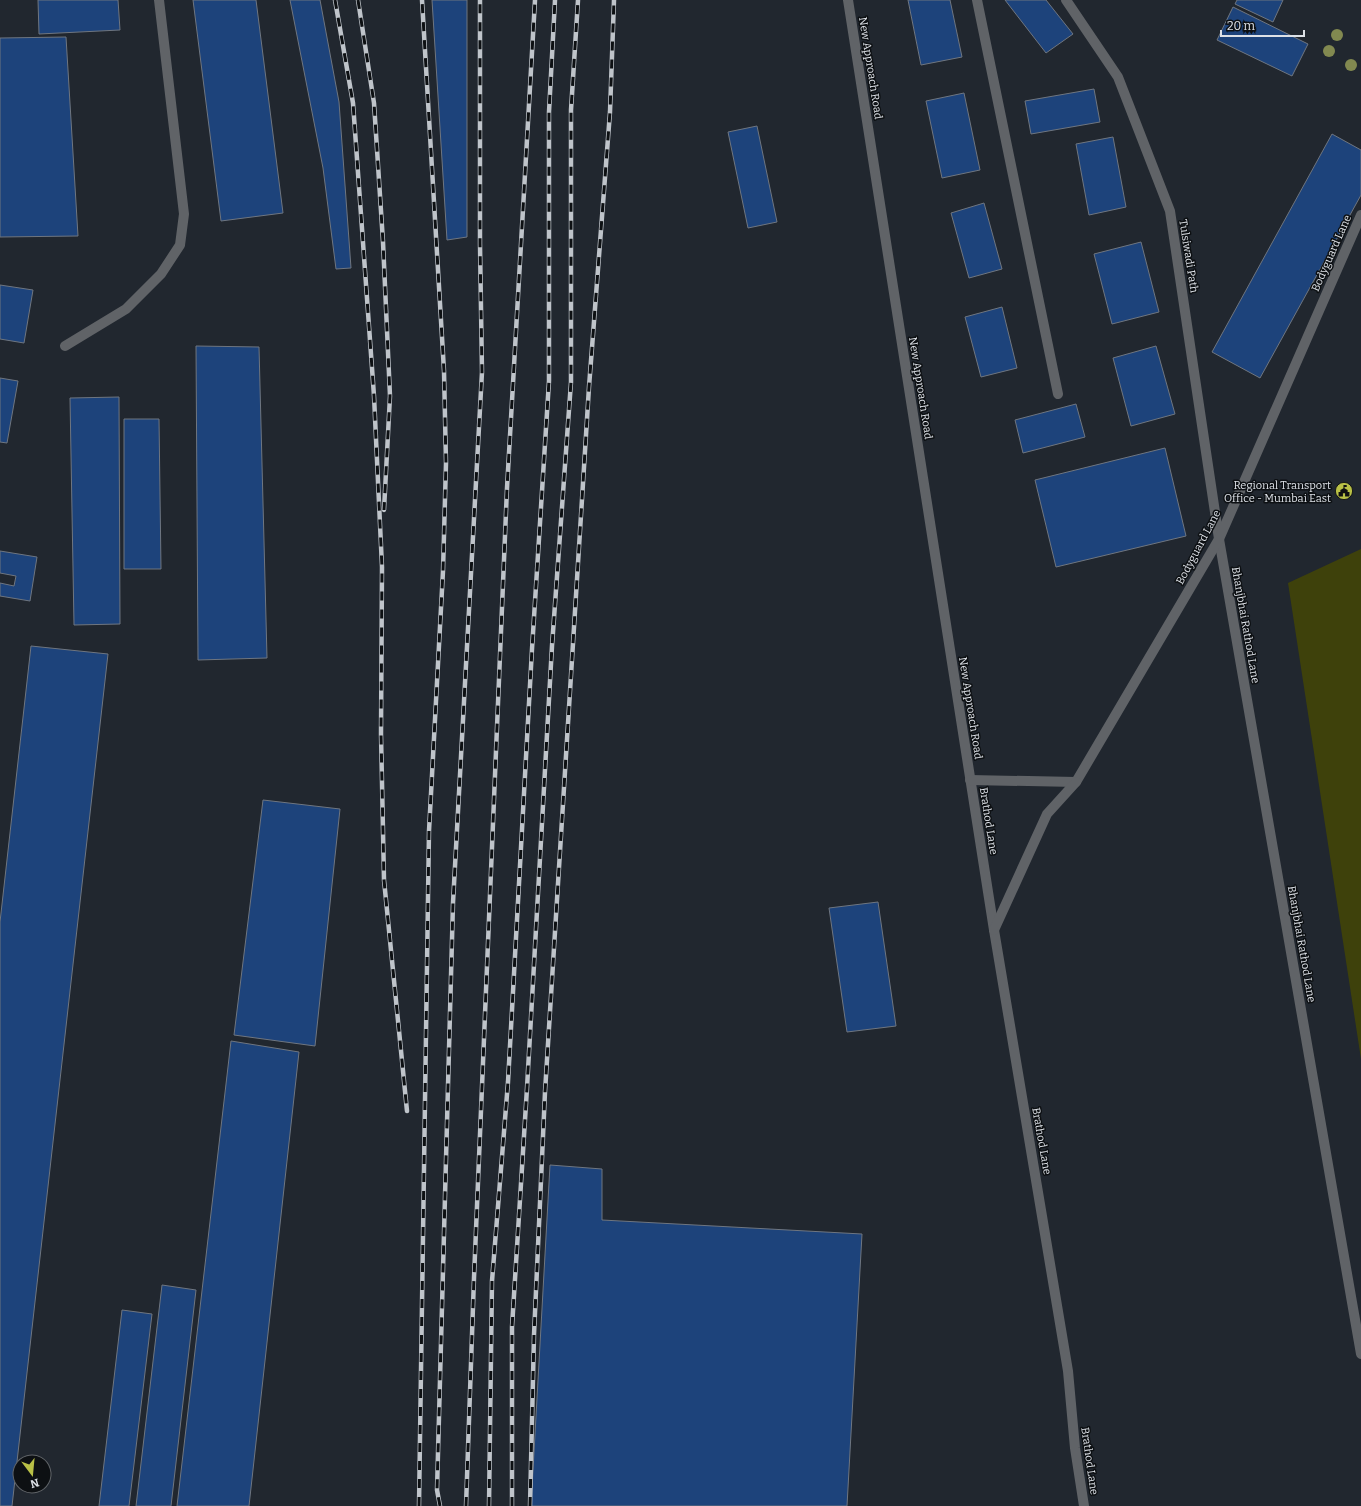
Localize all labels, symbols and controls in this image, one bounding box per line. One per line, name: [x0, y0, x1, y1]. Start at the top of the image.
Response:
scale bar: [1221, 12, 1304, 38]
street label: New Approach Road: [856, 16, 885, 121]
text: 20 m: [1227, 19, 1256, 33]
street label: Bodyguard Lane: [1309, 213, 1354, 294]
street label: Tulsiwadi Path: [1176, 218, 1201, 294]
street label: New Approach Road: [906, 336, 935, 441]
place label: Regional Transport Office - Mumbai East: [1224, 479, 1331, 505]
public building icon: Regional Transport Office - Mumbai East: [1334, 481, 1354, 501]
street label: Bodyguard Lane: [1173, 508, 1224, 587]
street label: Bhanjbhai Rathod Lane: [1229, 566, 1262, 684]
street label: New Approach Road: [956, 656, 985, 761]
street label: Brathod Lane: [977, 786, 1000, 856]
street label: Bhanjbhai Rathod Lane: [1285, 885, 1318, 1003]
street label: Brathod Lane: [1029, 1106, 1054, 1176]
street label: Brathod Lane: [1078, 1426, 1101, 1496]
north arrow: [12, 1454, 52, 1494]
text: N: [28, 1476, 40, 1491]

